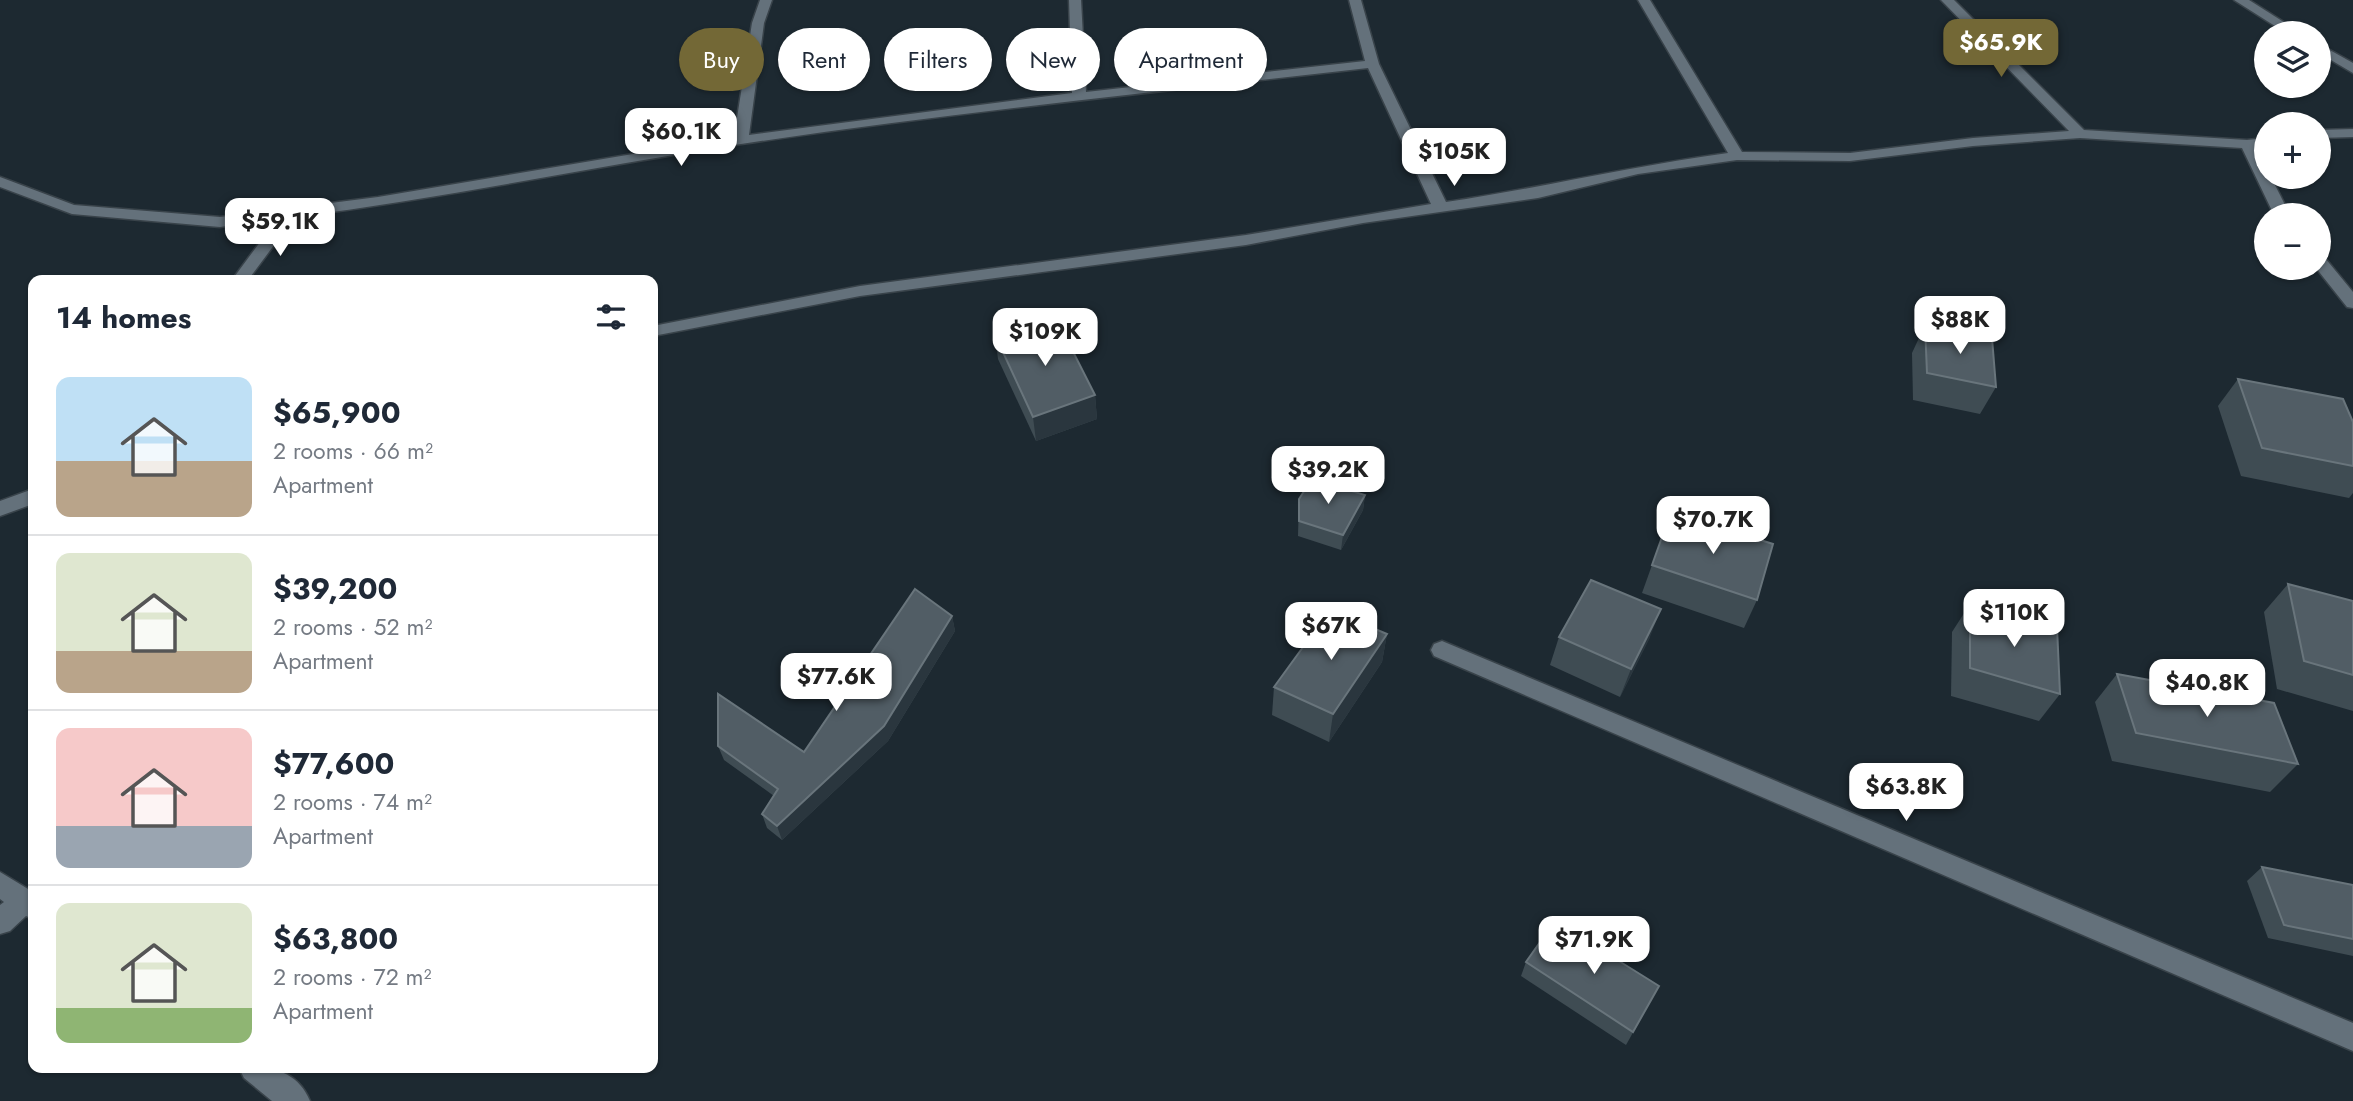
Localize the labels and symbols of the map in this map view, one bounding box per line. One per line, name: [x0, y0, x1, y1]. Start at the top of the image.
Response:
pin: $65.9K: [1944, 20, 2058, 79]
pin: $60.1K: [624, 108, 738, 168]
pin: $105K: [1405, 128, 1503, 188]
pin: $59.1K: [223, 198, 337, 258]
pin: $88K: [1919, 296, 2001, 356]
pin: $109K: [996, 308, 1094, 368]
pin: $39.2K: [1271, 447, 1385, 506]
pin: $70.7K: [1656, 496, 1770, 556]
pin: $110K: [1965, 590, 2063, 649]
pin: $67K: [1290, 602, 1372, 662]
pin: $77.6K: [779, 654, 893, 713]
pin: $40.8K: [2150, 660, 2264, 719]
pin: $63.8K: [1849, 764, 1963, 823]
pin: $71.9K: [1537, 916, 1651, 976]

